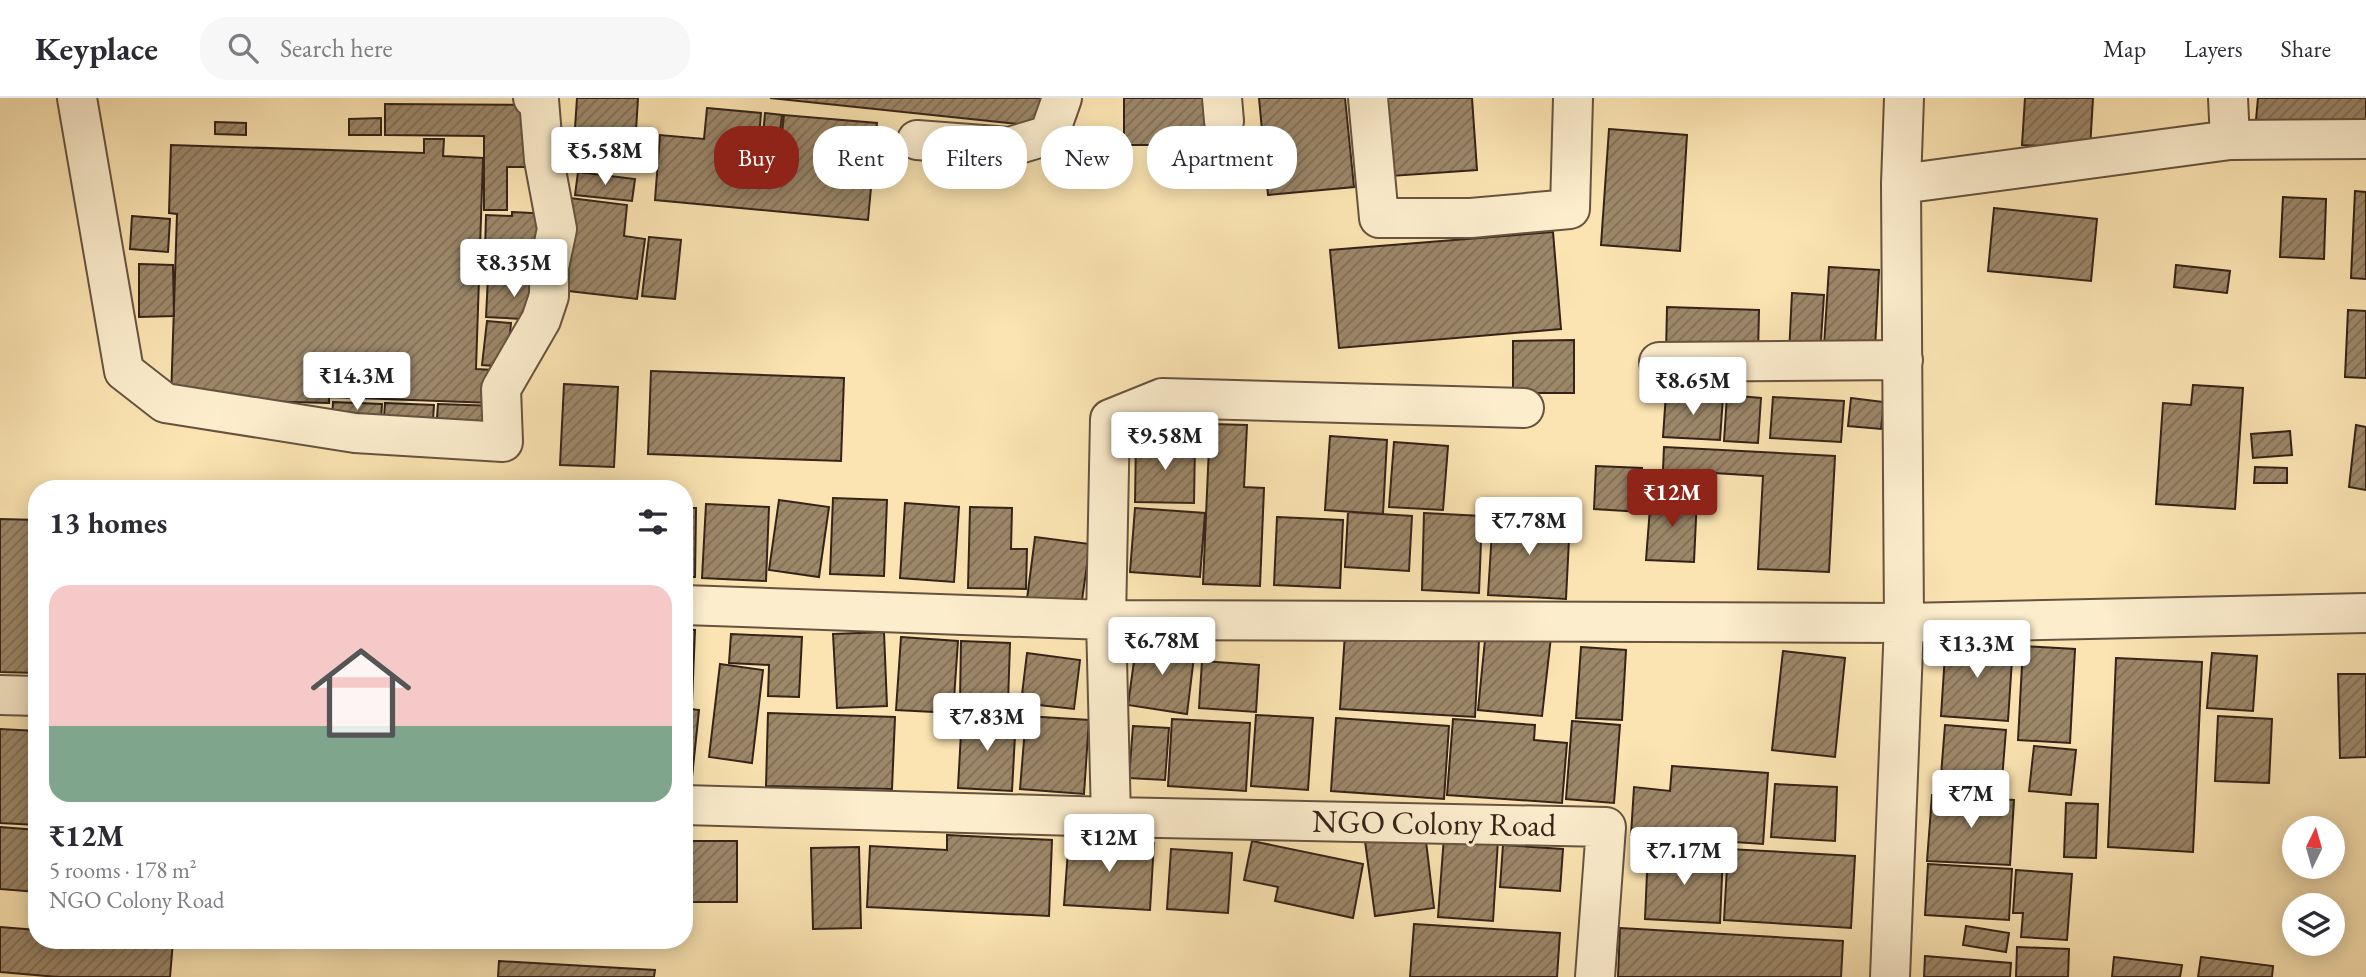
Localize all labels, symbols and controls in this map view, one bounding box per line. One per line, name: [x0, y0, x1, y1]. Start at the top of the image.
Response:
search box: [200, 17, 690, 80]
text: Keyplace: [35, 27, 158, 70]
icon: search: [224, 29, 262, 67]
text: Search here: [280, 31, 393, 65]
text: Map: [2103, 33, 2146, 64]
text: Layers: [2184, 33, 2243, 64]
text: Share: [2281, 33, 2331, 64]
chip: Buy: [714, 126, 799, 189]
chip: Rent: [813, 126, 908, 189]
chip: Filters: [922, 126, 1027, 189]
chip: New: [1041, 126, 1133, 189]
chip: Apartment: [1147, 126, 1297, 189]
pin: ₹5.58M: [548, 127, 662, 187]
text: ₹5.58M: [567, 135, 643, 165]
pin: ₹8.35M: [457, 240, 571, 299]
text: ₹8.35M: [476, 247, 552, 277]
pin: ₹14.3M: [300, 352, 414, 412]
pin: ₹8.65M: [1636, 358, 1750, 417]
text: ₹14.3M: [319, 360, 395, 390]
text: ₹8.65M: [1655, 365, 1731, 395]
pin: ₹9.58M: [1108, 412, 1222, 472]
text: ₹9.58M: [1127, 420, 1203, 450]
pin: ₹12M: [1631, 470, 1713, 529]
text: ₹12M: [1643, 477, 1701, 507]
pin: ₹7.78M: [1472, 498, 1586, 557]
text: 13 homes: [49, 503, 167, 542]
icon: filters: [634, 503, 672, 541]
text: ₹7.78M: [1491, 505, 1567, 535]
pin: ₹6.78M: [1105, 618, 1219, 677]
pin: ₹13.3M: [1920, 620, 2034, 680]
text: ₹6.78M: [1124, 625, 1200, 655]
text: ₹13.3M: [1939, 628, 2015, 658]
icon: home: [298, 630, 424, 756]
pin: ₹7.83M: [930, 694, 1044, 753]
text: ₹7.83M: [949, 701, 1025, 731]
pin: ₹7M: [1937, 770, 2005, 830]
text: ₹7M: [1948, 778, 1994, 808]
street label: NGO Colony Road: [1312, 800, 1557, 846]
pin: ₹12M: [1068, 814, 1150, 874]
text: ₹12M: [49, 816, 124, 855]
north arrow: [2282, 816, 2345, 878]
map controls: [2282, 816, 2345, 956]
text: ₹12M: [1080, 822, 1138, 852]
pin: ₹7.17M: [1627, 828, 1741, 887]
text: ₹7.17M: [1646, 835, 1722, 865]
text: 5 rooms · 178 m²: [49, 855, 197, 885]
text: NGO Colony Road: [49, 885, 224, 915]
button: layers: [2282, 893, 2345, 956]

